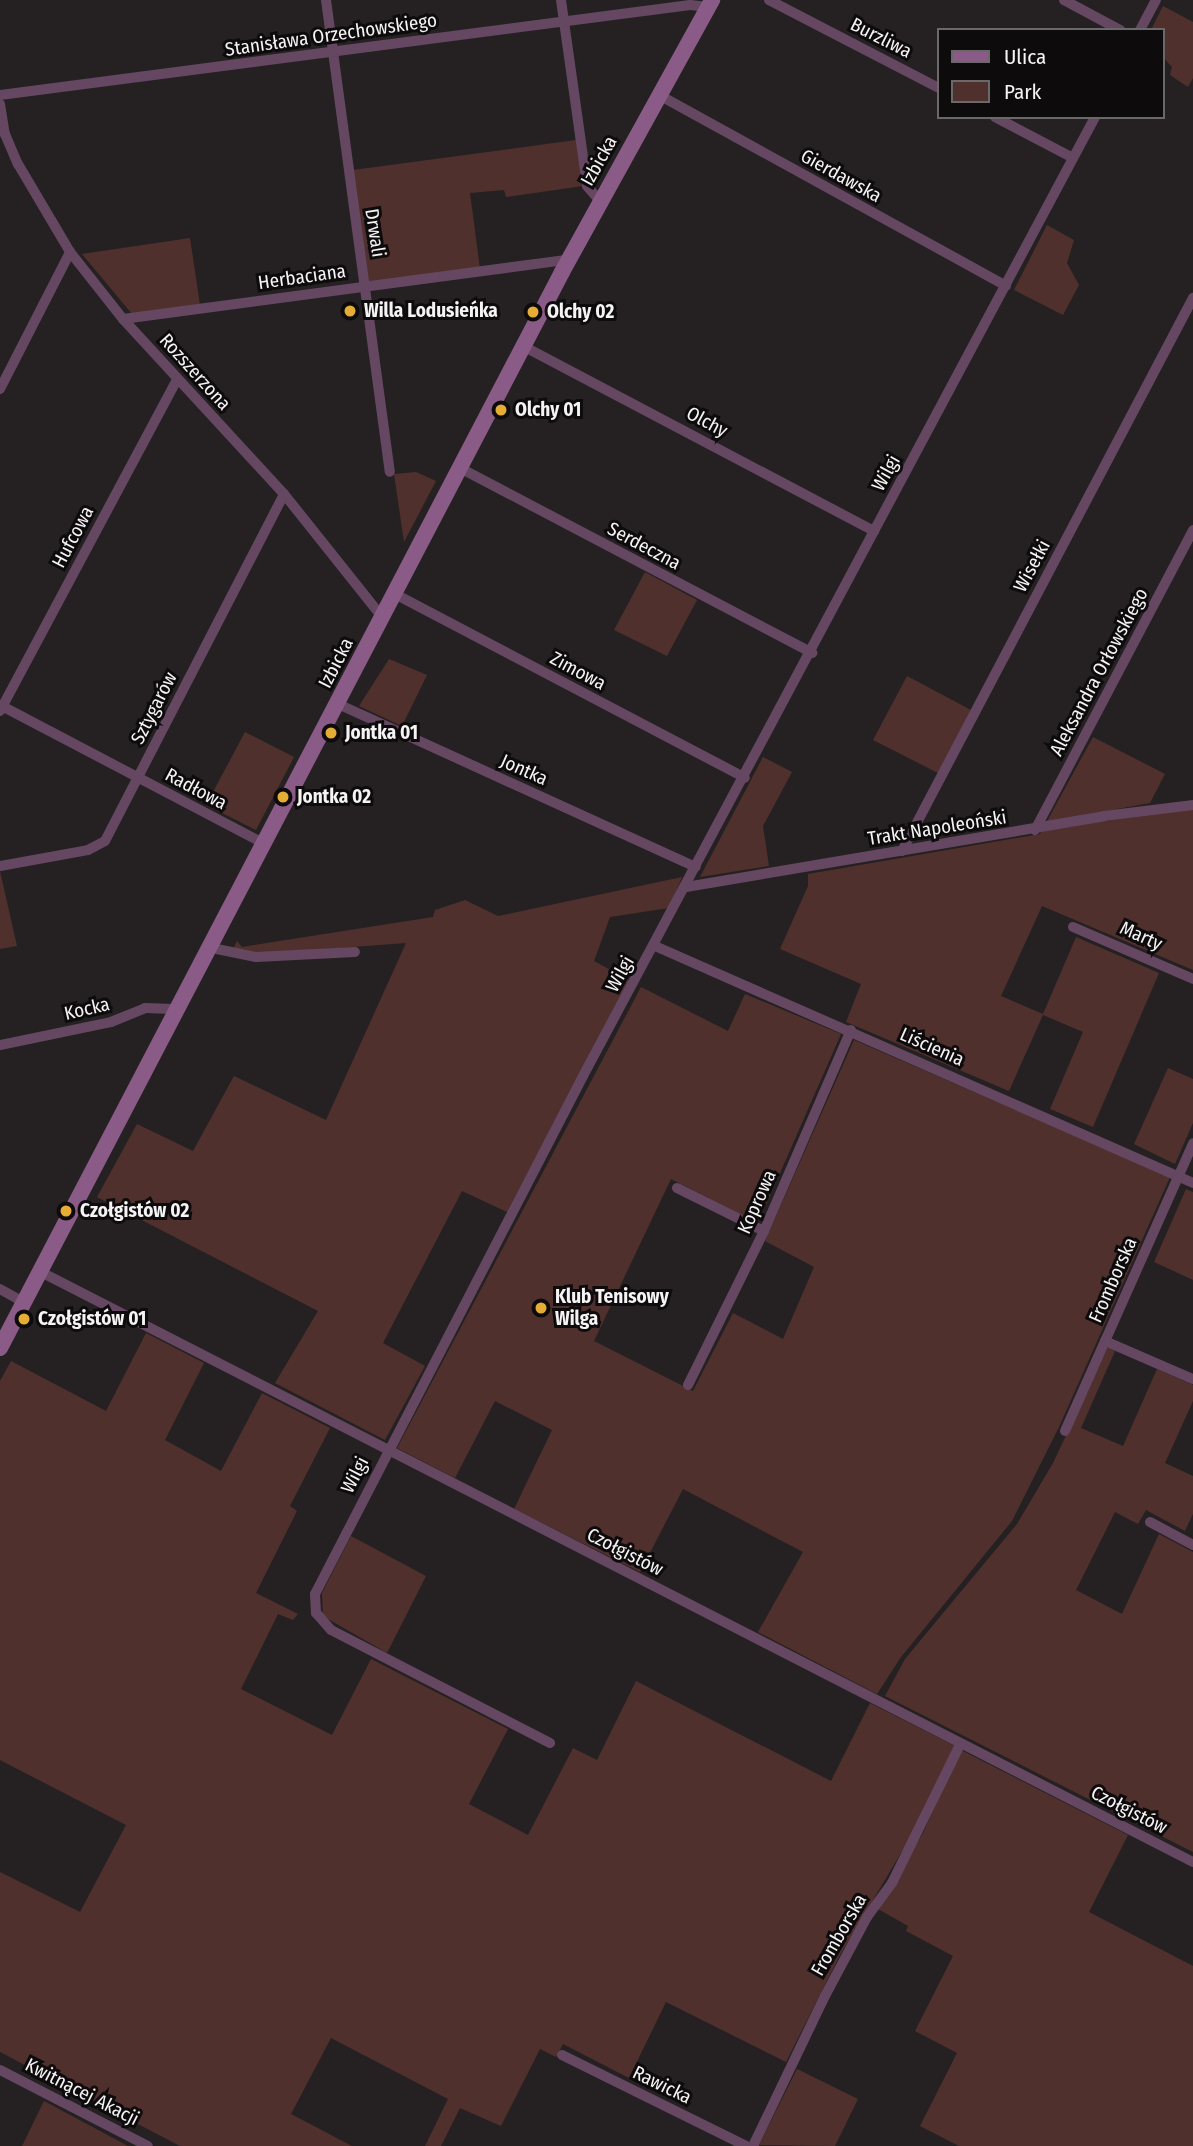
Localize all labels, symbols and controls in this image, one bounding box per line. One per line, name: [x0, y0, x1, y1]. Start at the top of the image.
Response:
street label: Stanisława Orzechowskiego: [224, 9, 438, 61]
street label: Burzliwa: [847, 13, 915, 63]
legend: [937, 28, 1165, 119]
text: Ulica: [1004, 44, 1046, 70]
text: Park: [1004, 79, 1041, 105]
street label: Izbicka: [576, 132, 622, 190]
street label: Gierdawska: [797, 144, 885, 208]
street label: Drwali: [360, 207, 390, 259]
street label: Herbaciana: [257, 260, 347, 294]
place label: Willa Lodusieńka: [364, 300, 498, 322]
place label: Olchy 02: [547, 301, 614, 323]
marker: Willa Lodusieńka: [342, 303, 358, 319]
marker: Olchy 02: [525, 304, 541, 320]
street label: Rozszerzona: [155, 329, 235, 415]
place label: Olchy 01: [515, 399, 581, 421]
marker: Olchy 01: [493, 402, 509, 418]
street label: Olchy: [683, 402, 731, 442]
street label: Wilgi: [867, 451, 905, 495]
street label: Hufcowa: [47, 502, 99, 572]
street label: Serdeczna: [604, 517, 684, 575]
street label: Wisełki: [1009, 536, 1055, 596]
street label: Aleksandra Orłowskiego: [1045, 584, 1153, 760]
street label: Izbicka: [314, 634, 358, 692]
street label: Zimowa: [546, 647, 610, 695]
street label: Sztygarów: [126, 668, 182, 748]
place label: Jontka 01: [345, 722, 418, 744]
marker: Jontka 01: [323, 725, 339, 741]
street label: Jontka: [497, 750, 551, 790]
street label: Radłowa: [161, 763, 231, 815]
place label: Jontka 02: [297, 786, 371, 808]
marker: Jontka 02: [275, 789, 291, 805]
street label: Trakt Napoleoński: [866, 806, 1008, 850]
street label: Marty: [1116, 917, 1166, 955]
street label: Wilgi: [601, 952, 639, 996]
street label: Kocka: [62, 993, 112, 1025]
street label: Liścienia: [896, 1023, 968, 1071]
street label: Koprowa: [733, 1167, 781, 1237]
place label: Czołgistów 02: [80, 1200, 189, 1222]
marker: Czołgistów 02: [58, 1203, 74, 1219]
street label: Fromborska: [1084, 1234, 1142, 1326]
place label: Klub Tenisowy Wilga: [555, 1286, 669, 1330]
marker: Klub Tenisowy Wilga: [533, 1300, 549, 1316]
place label: Czołgistów 01: [38, 1308, 146, 1330]
marker: Czołgistów 01: [16, 1311, 32, 1327]
street label: Wilgi: [336, 1453, 374, 1497]
street label: Czołgistów: [583, 1523, 667, 1581]
street label: Czołgistów: [1087, 1781, 1171, 1839]
street label: Fromborska: [806, 1890, 872, 1980]
street label: Kwitnącej Akacji: [21, 2054, 143, 2130]
street label: Rawicka: [629, 2061, 695, 2109]

